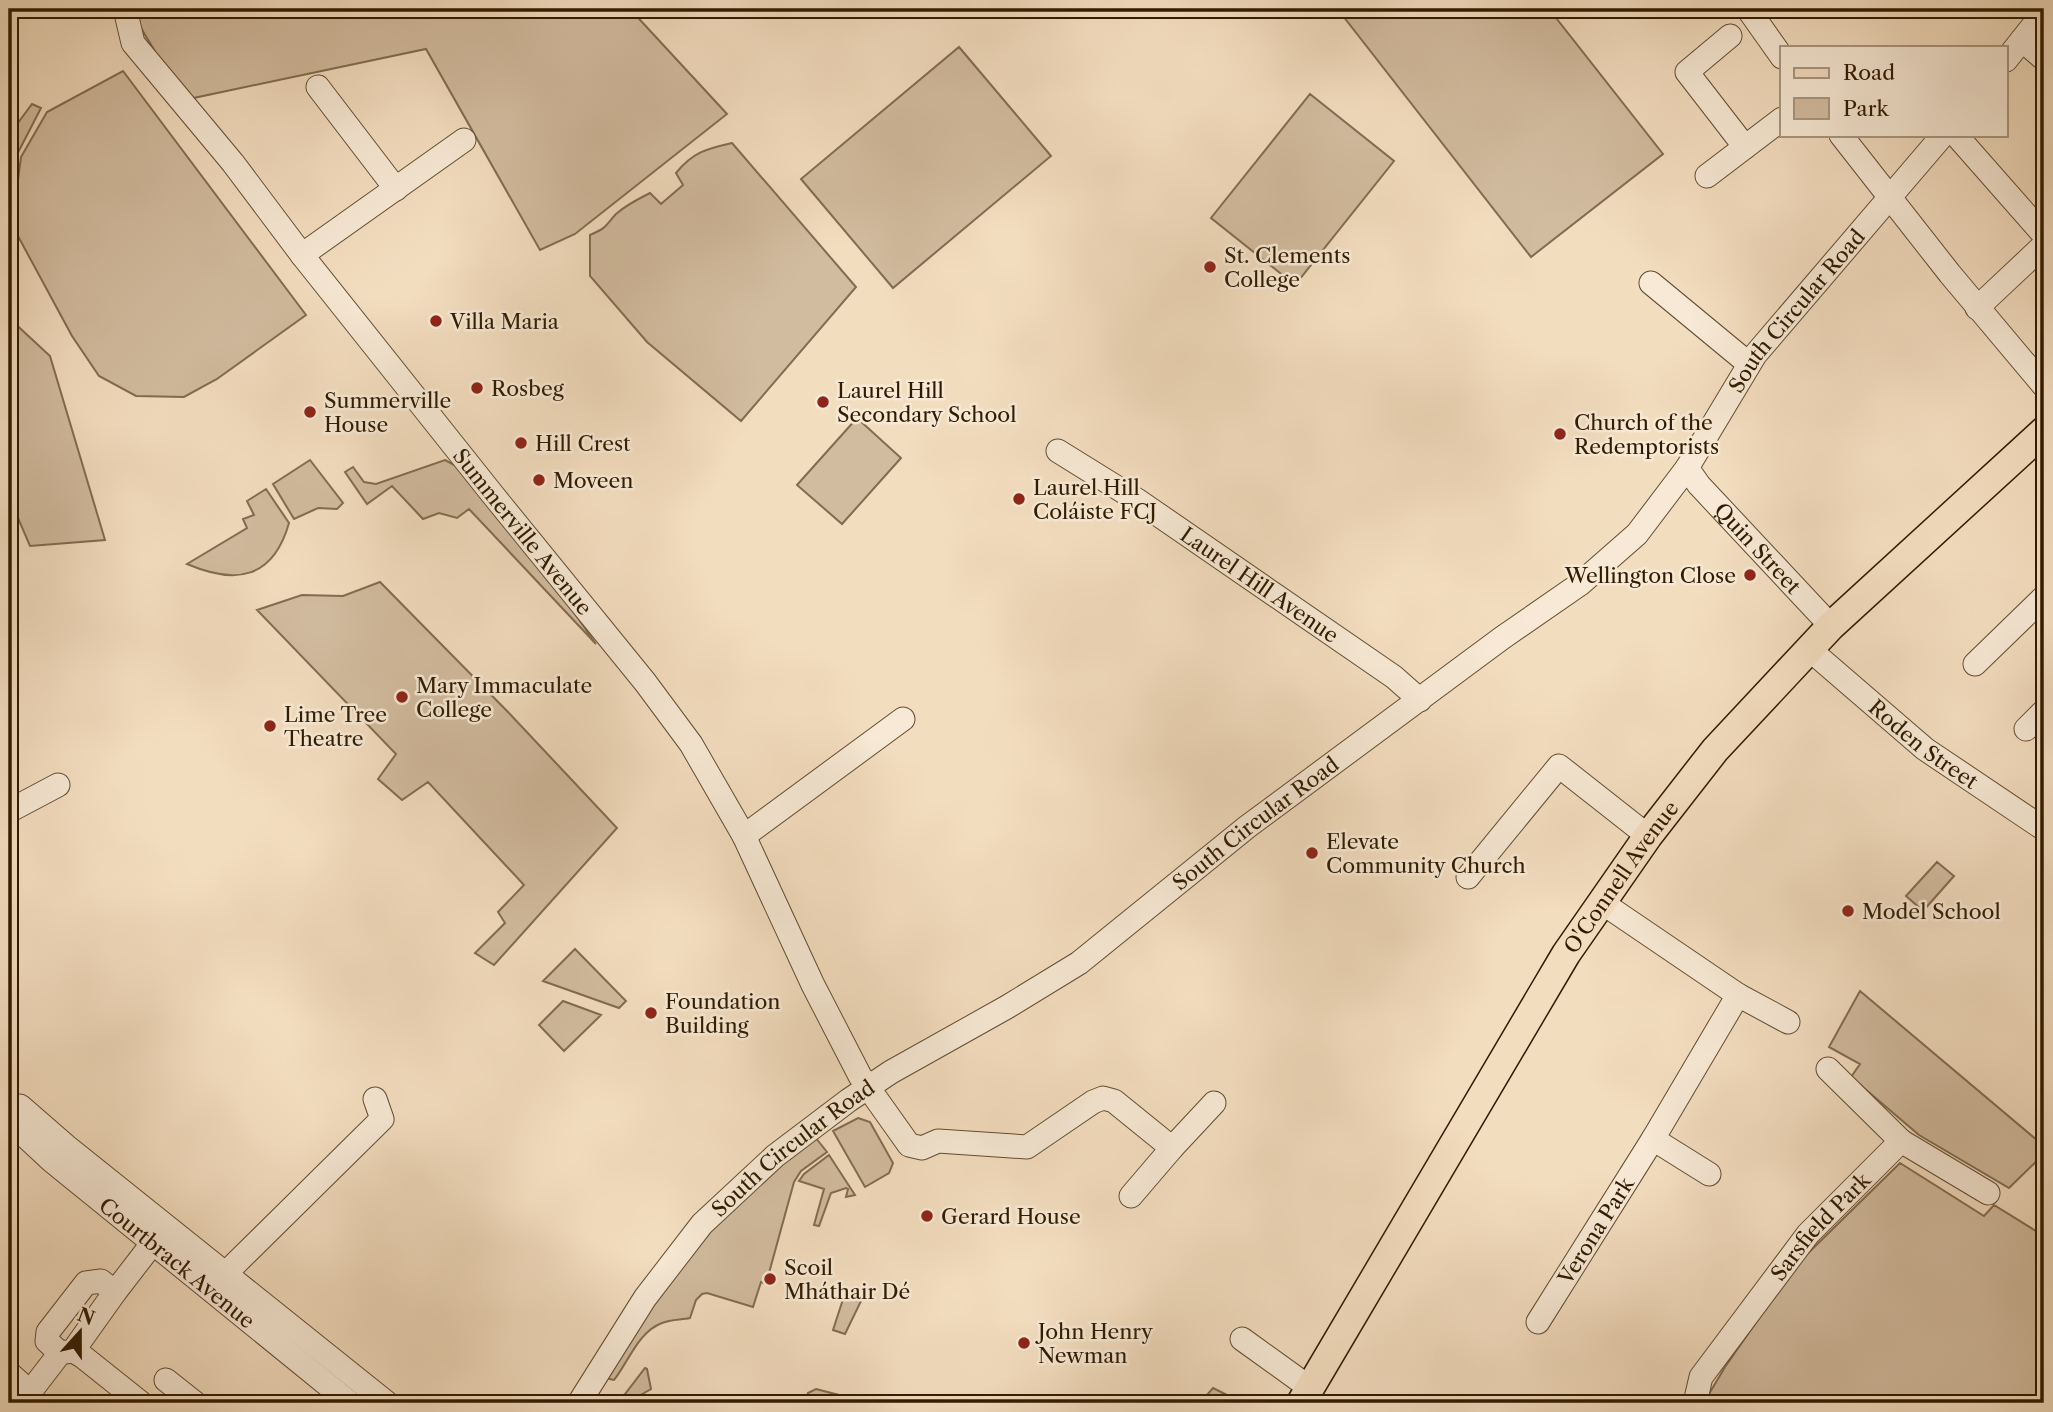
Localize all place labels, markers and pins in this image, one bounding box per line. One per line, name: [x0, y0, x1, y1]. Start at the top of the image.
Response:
place label: St. Clements College: [1224, 243, 1350, 292]
marker: St. Clements College: [1202, 259, 1218, 275]
place label: Villa Maria: [449, 309, 560, 334]
marker: Villa Maria: [428, 313, 444, 329]
place label: Rosbeg: [491, 376, 565, 401]
place label: Laurel Hill Secondary School: [837, 378, 1016, 427]
marker: Rosbeg: [469, 380, 485, 396]
place label: Summerville House: [324, 388, 451, 437]
marker: Laurel Hill Secondary School: [815, 394, 831, 410]
marker: Summerville House: [302, 404, 318, 420]
place label: Church of the Redemptorists: [1574, 410, 1719, 459]
marker: Church of the Redemptorists: [1552, 426, 1568, 442]
place label: Hill Crest: [535, 431, 631, 456]
marker: Hill Crest: [513, 435, 529, 451]
place label: Moveen: [553, 468, 633, 493]
marker: Moveen: [531, 472, 547, 488]
place label: Laurel Hill Coláiste FCJ: [1033, 475, 1157, 524]
marker: Laurel Hill Coláiste FCJ: [1011, 491, 1027, 507]
place label: Wellington Close: [1564, 563, 1736, 588]
marker: Wellington Close: [1742, 567, 1758, 583]
place label: Mary Immaculate College: [416, 673, 592, 722]
marker: Mary Immaculate College: [394, 689, 410, 705]
place label: Lime Tree Theatre: [284, 702, 387, 751]
marker: Lime Tree Theatre: [262, 718, 278, 734]
place label: Elevate Community Church: [1326, 829, 1526, 878]
marker: Elevate Community Church: [1304, 845, 1320, 861]
place label: Model School: [1862, 899, 2001, 924]
marker: Model School: [1840, 903, 1856, 919]
place label: Foundation Building: [665, 989, 780, 1038]
marker: Foundation Building: [643, 1005, 659, 1021]
place label: Gerard House: [941, 1204, 1081, 1229]
marker: Gerard House: [919, 1208, 935, 1224]
place label: Scoil Mháthair Dé: [784, 1255, 910, 1304]
marker: Scoil Mháthair Dé: [762, 1271, 778, 1287]
place label: John Henry Newman: [1035, 1319, 1153, 1368]
marker: John Henry Newman: [1016, 1335, 1032, 1351]

